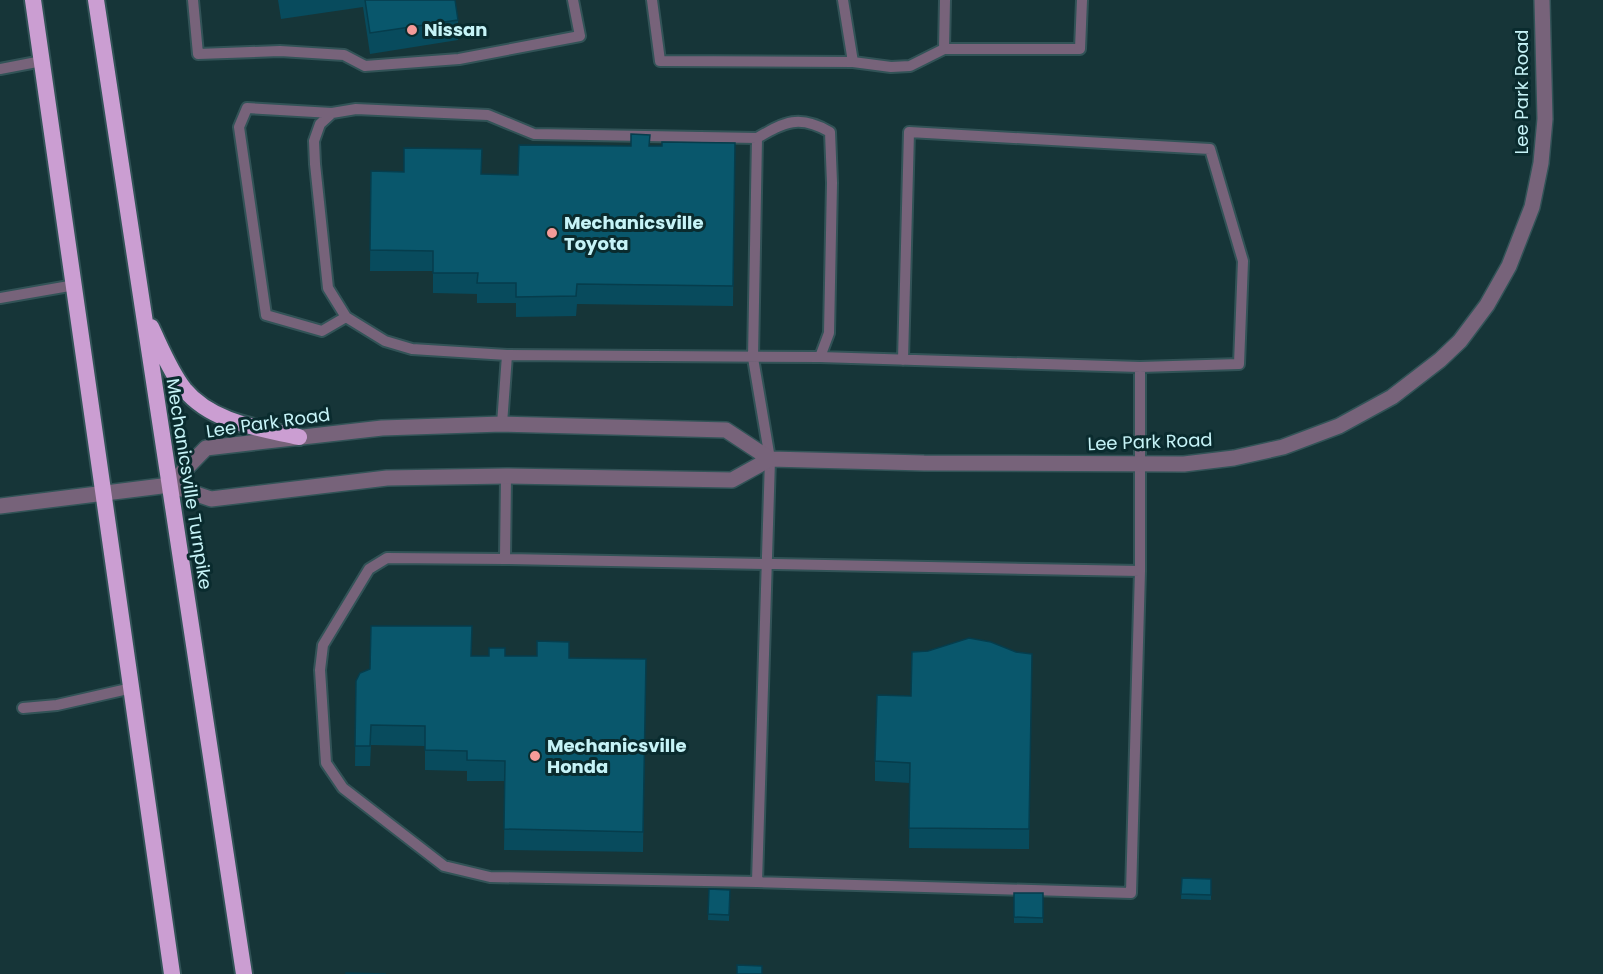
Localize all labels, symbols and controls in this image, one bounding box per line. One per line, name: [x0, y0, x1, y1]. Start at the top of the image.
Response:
place label: Nissan: [424, 17, 487, 42]
marker: Nissan: [405, 23, 419, 37]
street label: Lee Park Road: [1509, 29, 1534, 155]
place label: Mechanicsville Toyota: [564, 210, 704, 256]
marker: Mechanicsville Toyota: [545, 226, 559, 240]
street label: Mechanicsville Turnpike: [160, 377, 219, 591]
street label: Lee Park Road: [204, 401, 332, 444]
street label: Lee Park Road: [1087, 427, 1213, 456]
place label: Mechanicsville Honda: [547, 733, 687, 779]
marker: Mechanicsville Honda: [528, 749, 542, 763]

